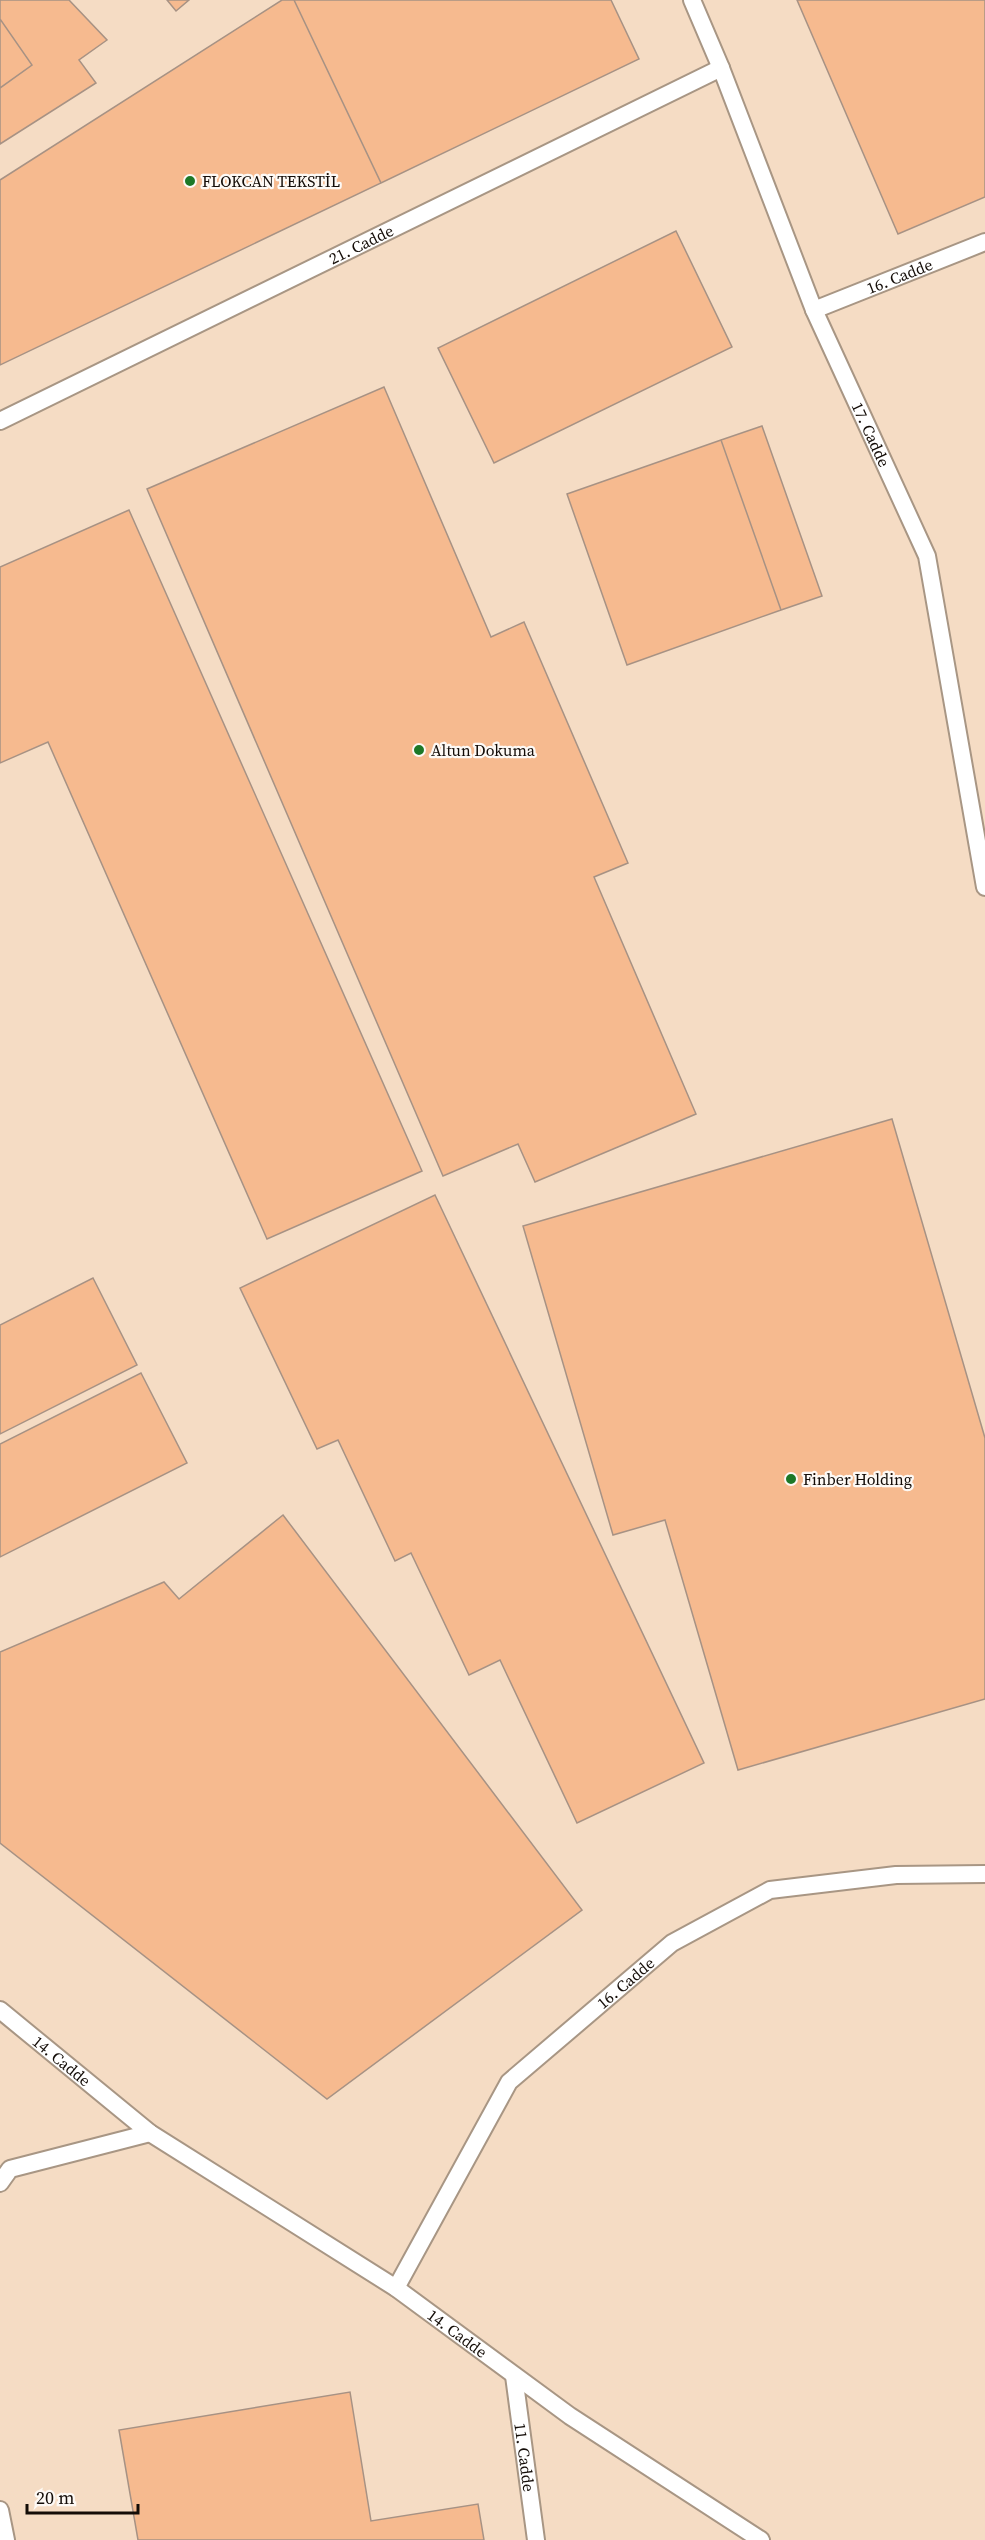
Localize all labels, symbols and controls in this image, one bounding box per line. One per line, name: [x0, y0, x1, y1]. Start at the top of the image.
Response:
place label: FLOKCAN TEKSTİL: [202, 170, 340, 192]
marker: FLOKCAN TEKSTİL: [183, 174, 197, 188]
street label: 21. Cadde: [325, 219, 397, 269]
street label: 16. Cadde: [863, 253, 936, 299]
street label: 17. Cadde: [847, 398, 896, 470]
place label: Altun Dokuma: [431, 739, 536, 761]
marker: Altun Dokuma: [412, 743, 426, 757]
place label: Finber Holding: [803, 1468, 912, 1490]
marker: Finber Holding: [784, 1472, 798, 1486]
street label: 16. Cadde: [592, 1952, 659, 2014]
street label: 14. Cadde: [28, 2030, 96, 2091]
street label: 14. Cadde: [423, 2304, 492, 2363]
street label: 11. Cadde: [509, 2422, 540, 2493]
scale bar: [27, 2477, 138, 2515]
text: 20 m: [36, 2485, 74, 2510]

